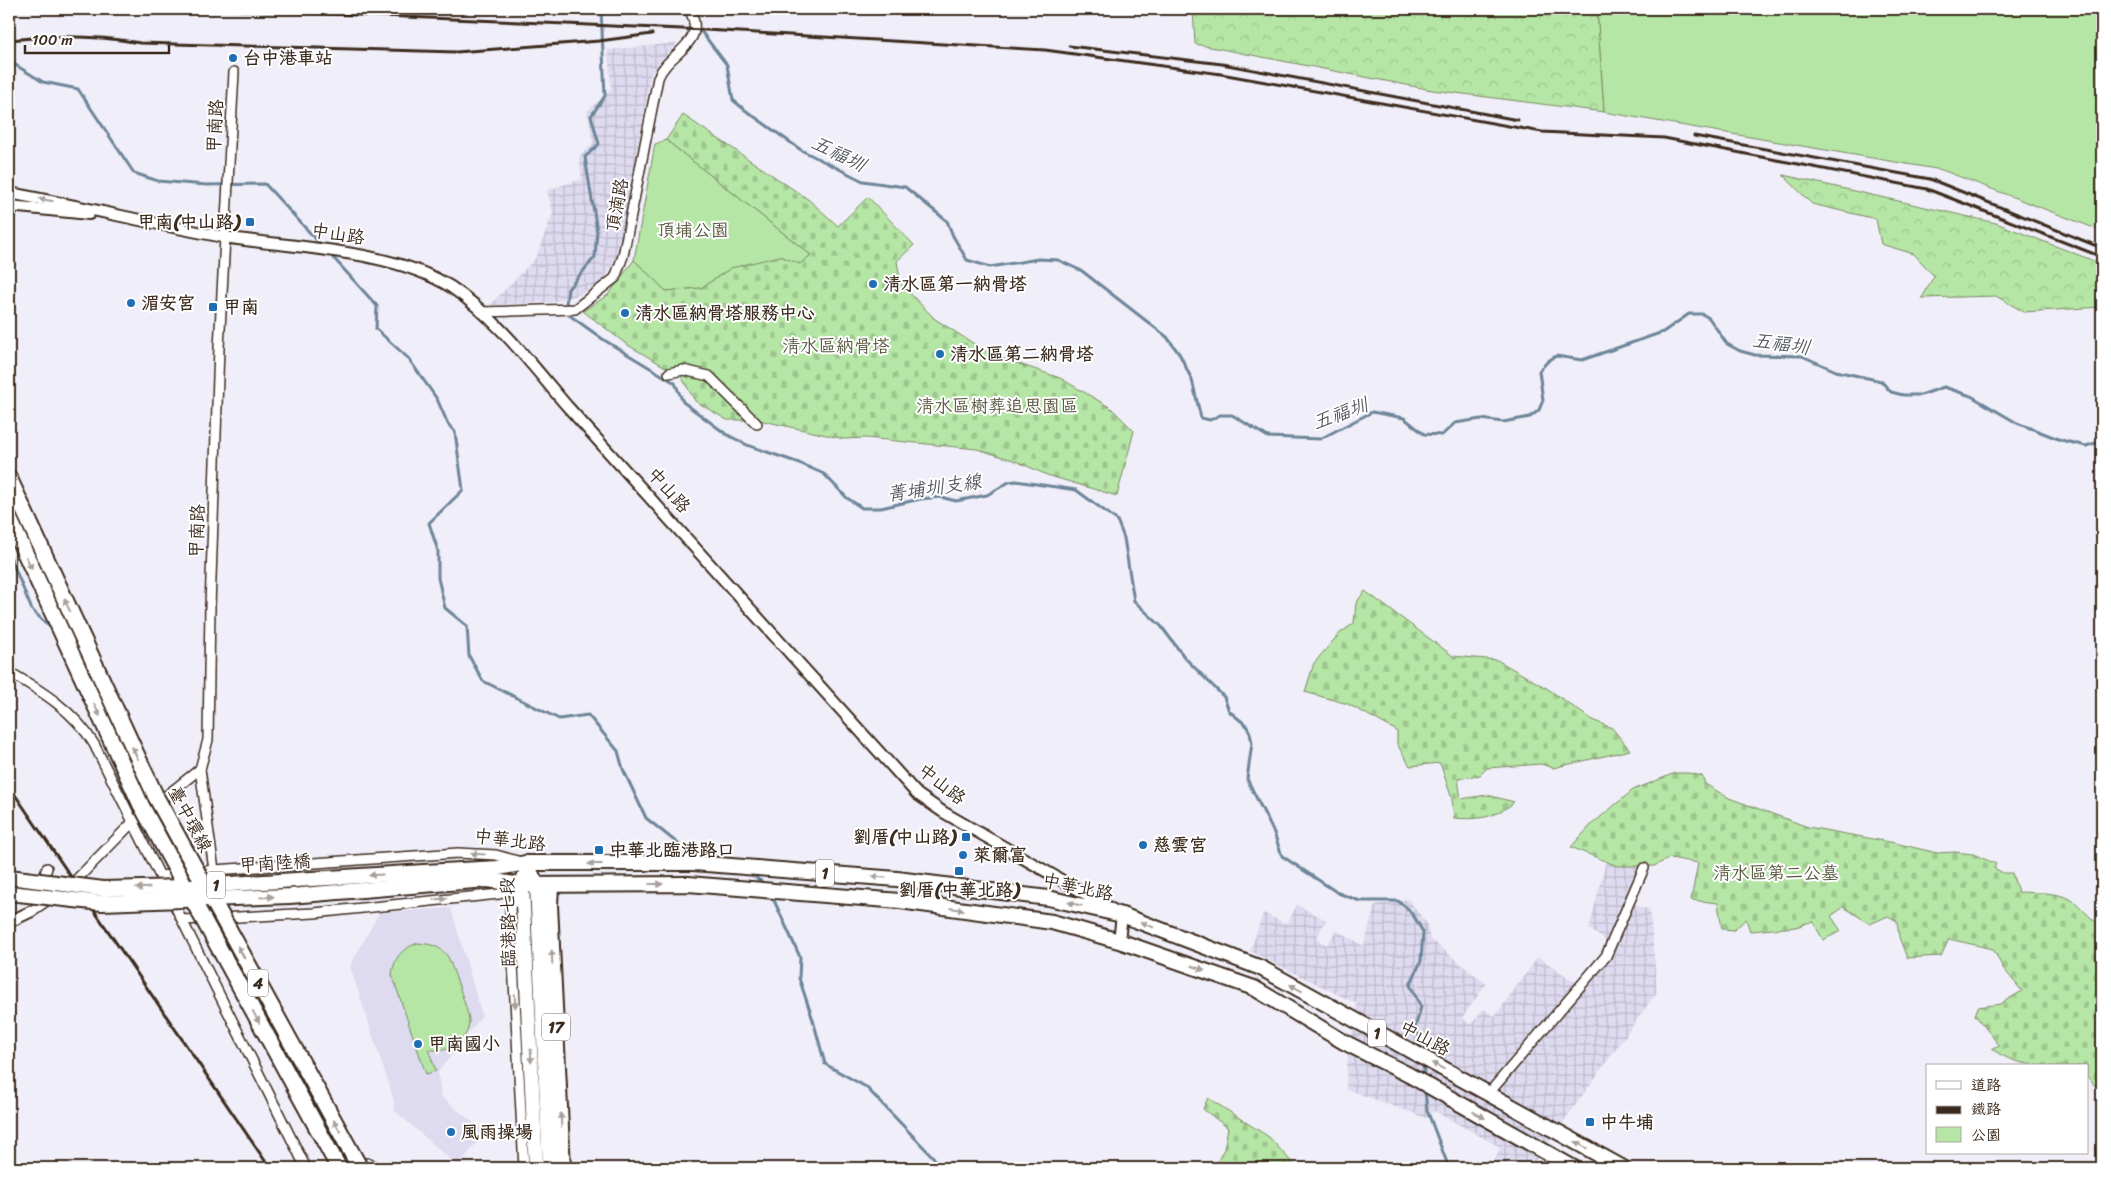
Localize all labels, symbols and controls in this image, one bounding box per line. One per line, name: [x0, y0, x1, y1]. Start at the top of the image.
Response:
scale bar: [25, 22, 169, 54]
text: 100 m: [32, 27, 73, 53]
place label: 台中港車站: [243, 42, 333, 74]
marker: 台中港車站: [227, 52, 239, 64]
street label: 甲南路: [198, 98, 232, 154]
water label: 五福圳: [806, 126, 873, 182]
street label: 頂湳路: [596, 175, 638, 235]
one-way arrow: [38, 195, 54, 203]
place label: 甲南(中山路): [137, 206, 242, 238]
street label: 中山路: [309, 214, 367, 254]
park label: 頂埔公園: [657, 214, 729, 246]
marker: 甲南(中山路): [244, 216, 256, 228]
place label: 清水區第一納骨塔: [883, 268, 1027, 300]
marker: 清水區第一納骨塔: [867, 278, 879, 290]
place label: 湄安宮: [141, 287, 195, 319]
place label: 甲南: [223, 291, 259, 323]
marker: 湄安宮: [125, 297, 137, 309]
place label: 清水區納骨塔服務中心: [635, 297, 815, 329]
marker: 甲南: [207, 301, 219, 313]
marker: 清水區納骨塔服務中心: [619, 307, 631, 319]
water label: 五福圳: [1750, 323, 1813, 364]
park label: 清水區納骨塔: [782, 330, 890, 362]
place label: 清水區第二納骨塔: [950, 338, 1094, 370]
marker: 清水區第二納骨塔: [934, 348, 946, 360]
water label: 五福圳: [1308, 388, 1374, 439]
park label: 清水區樹葬追思園區: [916, 390, 1078, 422]
street label: 中山路: [639, 459, 699, 521]
water label: 菁埔圳支線: [885, 464, 984, 510]
street label: 甲南路: [180, 503, 214, 559]
one-way arrow: [25, 556, 33, 570]
one-way arrow: [63, 598, 71, 612]
one-way arrow: [94, 703, 102, 717]
one-way arrow: [131, 746, 139, 760]
street label: 中山路: [911, 755, 973, 813]
street label: 臺中環線: [159, 780, 221, 858]
street label: 中華北路: [472, 820, 548, 860]
place label: 劉厝(中山路): [853, 821, 958, 853]
place label: 慈雲宮: [1153, 829, 1207, 861]
marker: 劉厝(中山路): [960, 831, 972, 843]
place label: 中華北臨港路口: [609, 834, 735, 866]
place label: 萊爾富: [973, 839, 1027, 871]
marker: 慈雲宮: [1137, 839, 1149, 851]
marker: 中華北臨港路口: [593, 844, 605, 856]
street label: 甲南陸橋: [238, 845, 312, 881]
one-way arrow: [470, 849, 486, 857]
marker: 萊爾富: [957, 849, 969, 861]
park label: 清水區第二公墓: [1713, 857, 1839, 889]
one-way arrow: [586, 860, 602, 868]
road number: 1: [816, 860, 834, 886]
street label: 中華北路: [1039, 864, 1117, 910]
marker: 劉厝(中華北路): [953, 865, 965, 877]
one-way arrow: [367, 871, 383, 879]
road number: 1: [207, 872, 225, 898]
one-way arrow: [871, 873, 887, 881]
place label: 劉厝(中華北路): [899, 874, 1021, 906]
street label: 臨港路七段: [491, 877, 525, 967]
one-way arrow: [648, 880, 664, 888]
one-way arrow: [135, 884, 151, 892]
one-way arrow: [259, 892, 275, 900]
one-way arrow: [433, 895, 449, 903]
one-way arrow: [1067, 900, 1082, 908]
one-way arrow: [949, 905, 965, 913]
one-way arrow: [1139, 920, 1154, 928]
one-way arrow: [237, 946, 246, 959]
one-way arrow: [548, 949, 556, 965]
one-way arrow: [1191, 965, 1206, 973]
road number: 4: [248, 970, 268, 996]
one-way arrow: [1289, 983, 1303, 992]
one-way arrow: [512, 993, 520, 1009]
one-way arrow: [252, 1011, 261, 1024]
street label: 中山路: [1394, 1011, 1456, 1065]
road number: 17: [542, 1014, 570, 1040]
road number: 1: [1368, 1020, 1386, 1046]
place label: 甲南國小: [428, 1028, 500, 1060]
marker: 甲南國小: [412, 1038, 424, 1050]
one-way arrow: [527, 1049, 535, 1065]
one-way arrow: [1431, 1062, 1445, 1070]
legend: [1926, 1064, 2088, 1154]
text: 道路: [1971, 1072, 2001, 1098]
text: 鐵路: [1971, 1096, 2001, 1122]
place label: 中牛埔: [1600, 1106, 1654, 1138]
one-way arrow: [556, 1111, 564, 1127]
one-way arrow: [1472, 1111, 1486, 1119]
place label: 風雨操場: [461, 1116, 533, 1148]
marker: 中牛埔: [1584, 1116, 1596, 1128]
one-way arrow: [332, 1119, 341, 1132]
text: 公園: [1971, 1122, 2001, 1148]
marker: 風雨操場: [445, 1126, 457, 1138]
one-way arrow: [1574, 1140, 1587, 1149]

